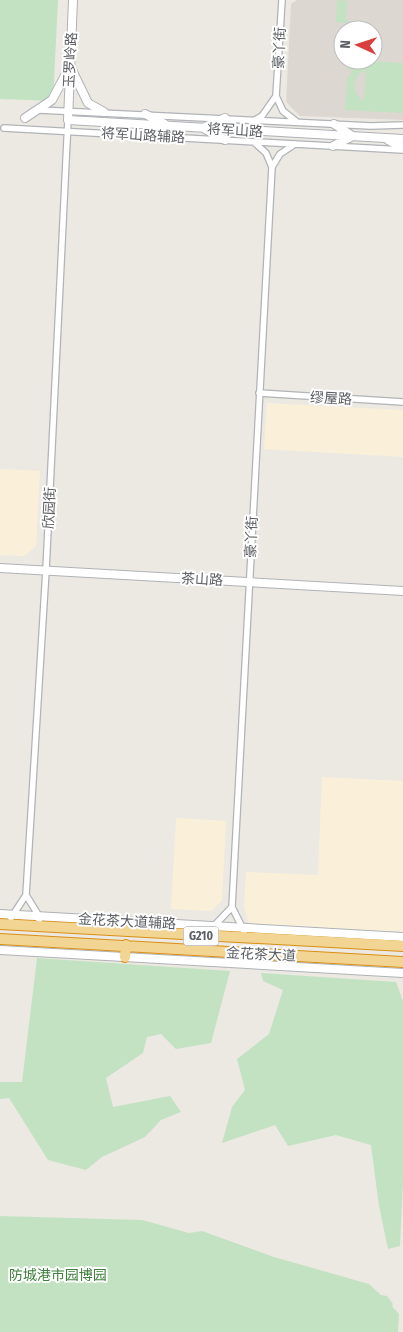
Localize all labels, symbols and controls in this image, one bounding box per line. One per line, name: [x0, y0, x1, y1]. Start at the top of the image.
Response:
north arrow: [333, 20, 383, 70]
street label: 豪丫街: [270, 27, 289, 69]
street label: 玉罗岭路: [61, 32, 80, 88]
text: N: [337, 40, 354, 49]
street label: 将军山路: [207, 121, 263, 140]
street label: 将军山路辅路: [101, 125, 185, 146]
street label: 缪屋路: [310, 389, 352, 408]
street label: 欣园街: [40, 487, 59, 529]
street label: 豪丫街: [242, 516, 261, 558]
street label: 茶山路: [181, 570, 223, 589]
street label: 金花茶大道辅路: [78, 910, 176, 933]
road number: G210: [184, 926, 218, 946]
street label: 金花茶大道: [226, 944, 296, 965]
park label: 防城港市园博园: [9, 1267, 107, 1284]

